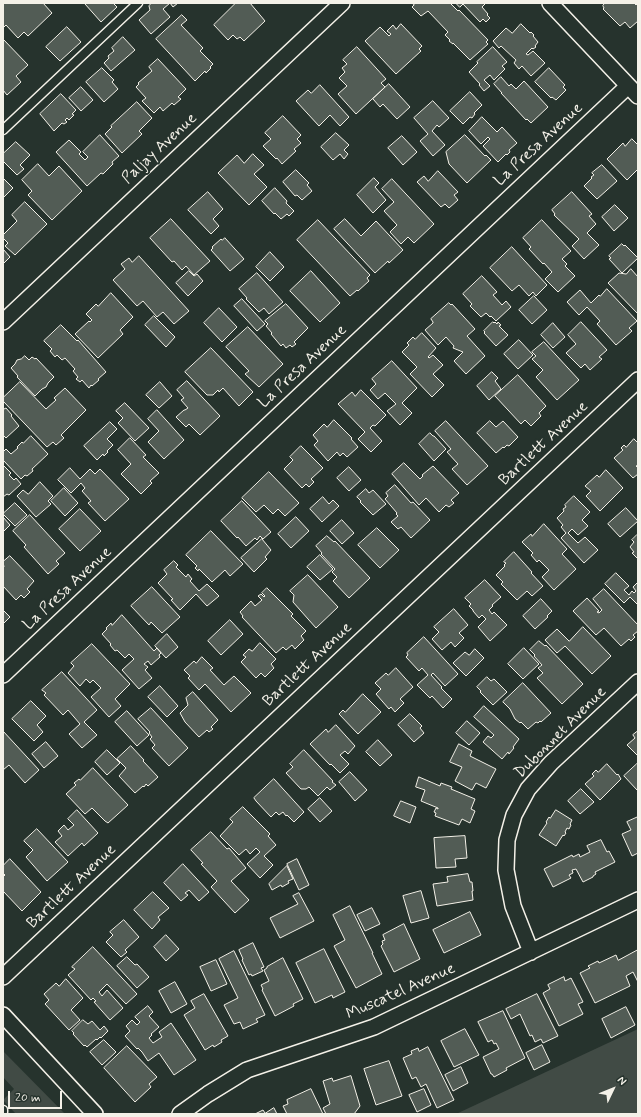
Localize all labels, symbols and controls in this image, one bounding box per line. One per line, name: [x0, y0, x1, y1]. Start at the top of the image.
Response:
street label: La Presa Avenue: [491, 99, 587, 191]
street label: Paljay Avenue: [119, 109, 201, 189]
street label: La Presa Avenue: [255, 321, 351, 413]
street label: Bartlett Avenue: [495, 398, 593, 490]
street label: La Presa Avenue: [20, 543, 116, 635]
street label: Bartlett Avenue: [259, 619, 357, 711]
street label: Dubonnet Avenue: [511, 683, 611, 783]
street label: Bartlett Avenue: [23, 841, 121, 933]
street label: Muscatel Avenue: [344, 959, 458, 1025]
north arrow: [593, 1069, 633, 1109]
text: N: [614, 1073, 629, 1088]
scale bar: [10, 1083, 64, 1109]
text: 20 m: [15, 1090, 41, 1106]

